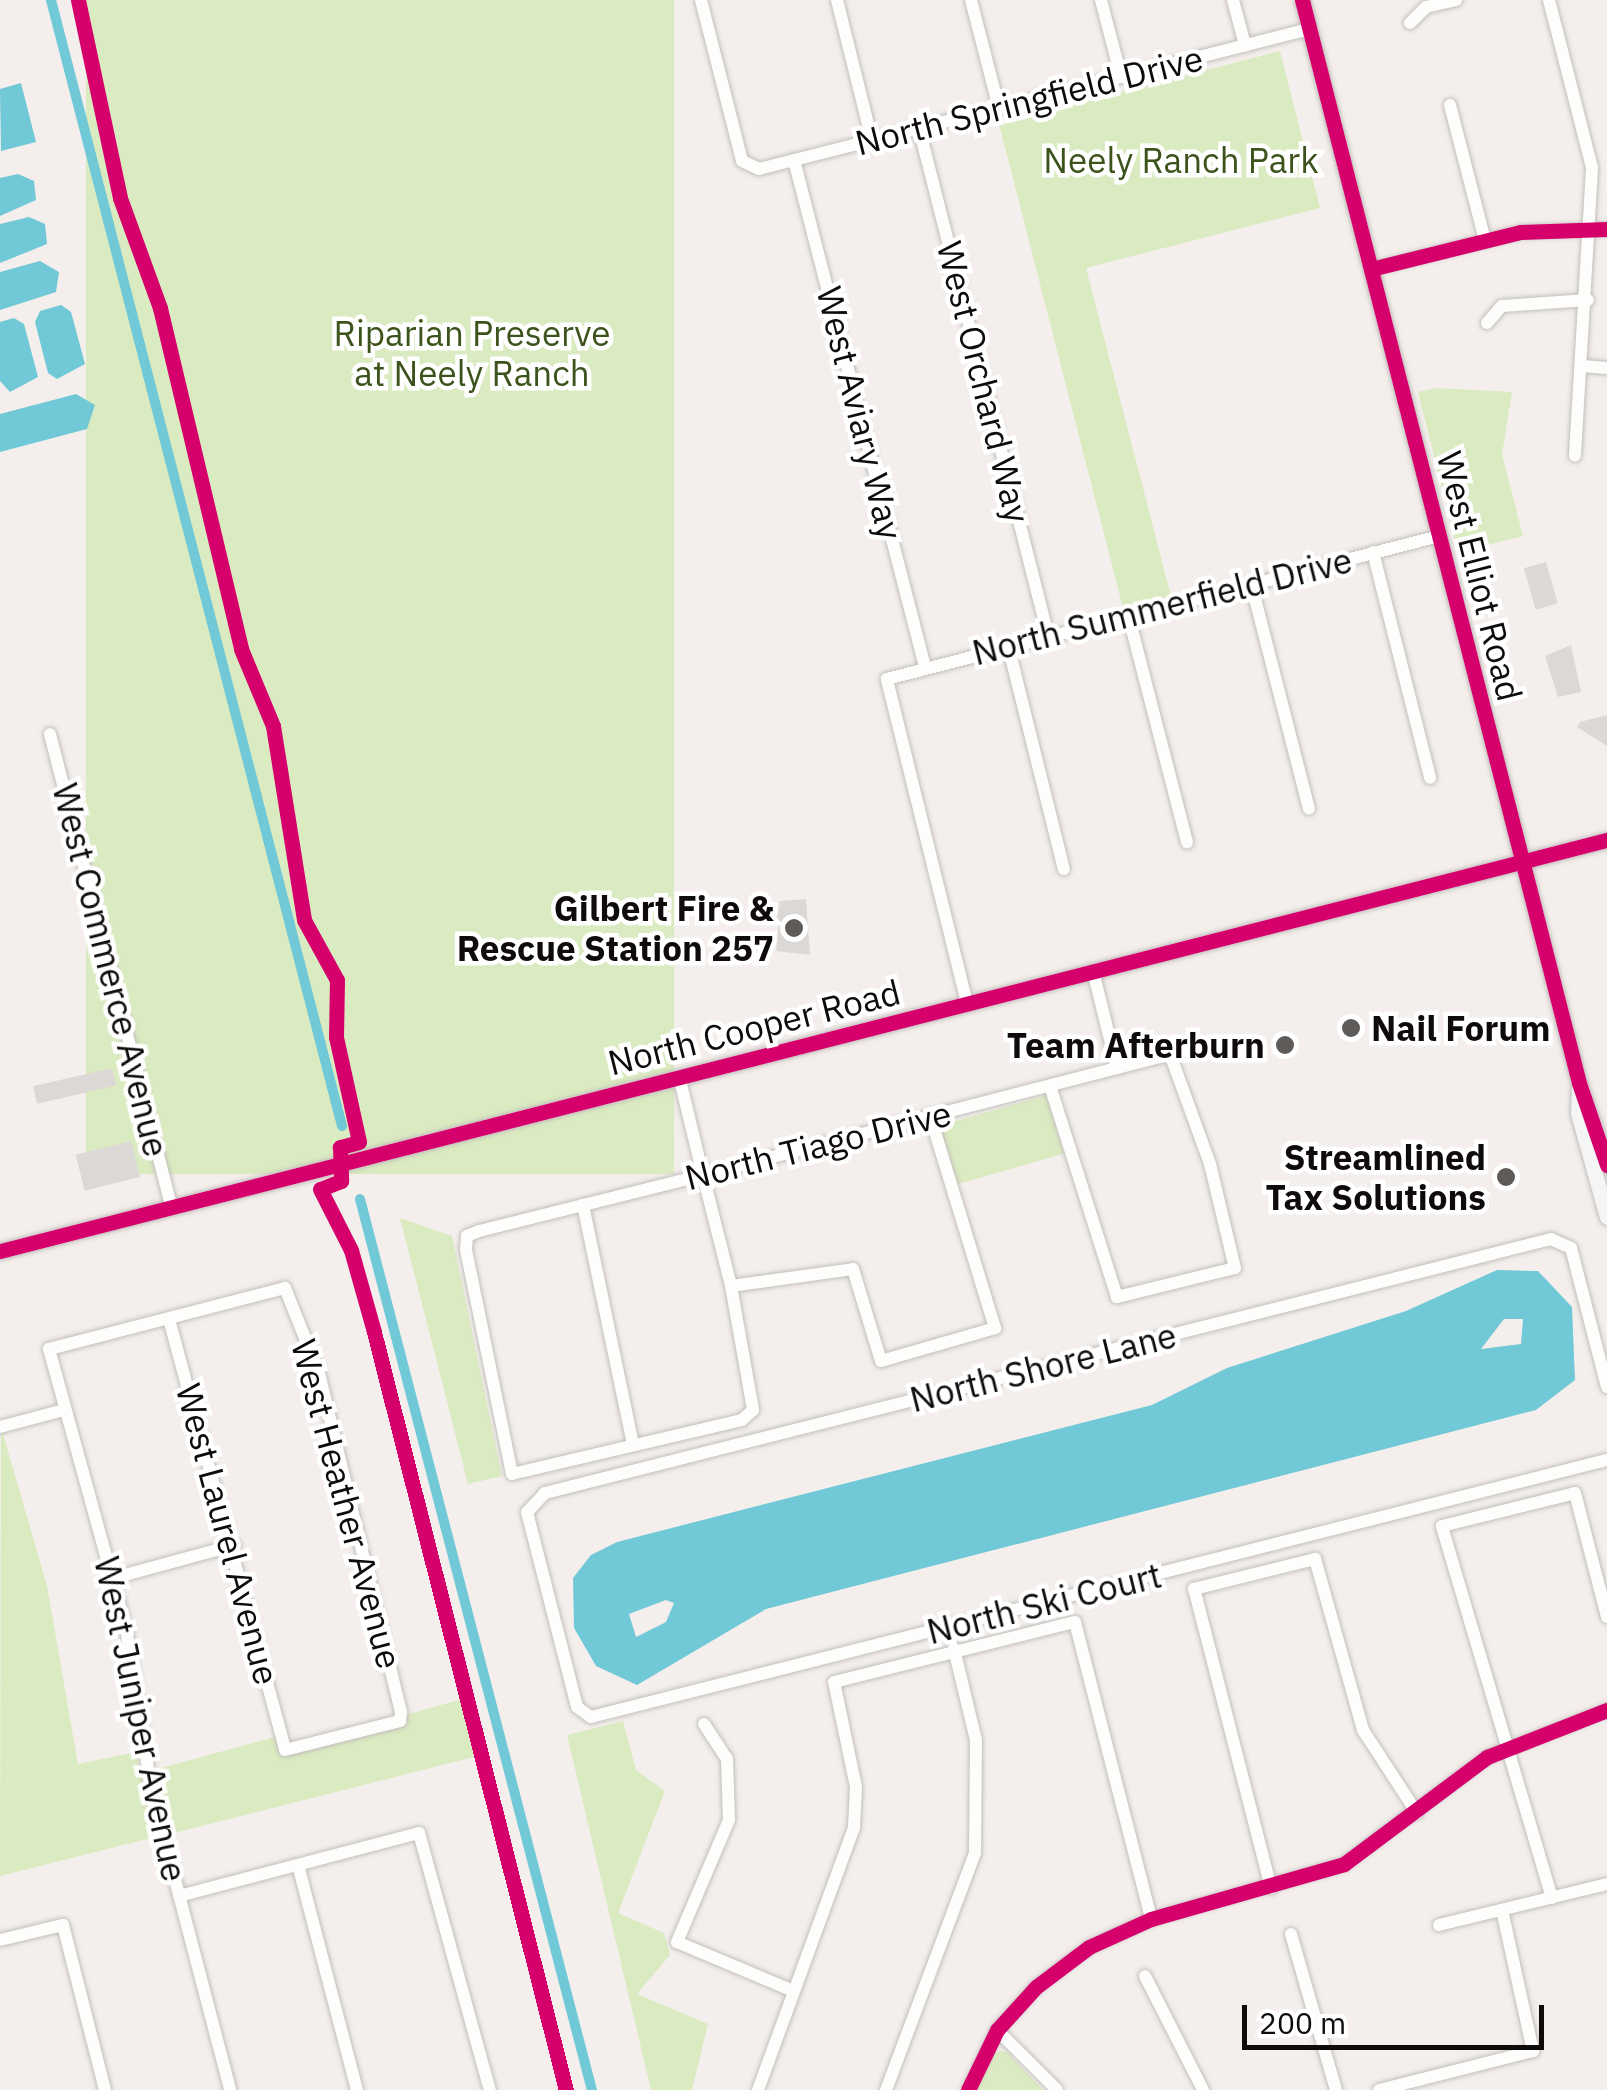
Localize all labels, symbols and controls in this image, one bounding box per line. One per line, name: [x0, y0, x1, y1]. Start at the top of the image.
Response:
street label: North Springfield Drive: [851, 36, 1207, 164]
park label: Neely Ranch Park: [1043, 139, 1319, 181]
street label: West Orchard Way: [929, 237, 1039, 527]
street label: West Aviary Way: [808, 282, 912, 544]
park label: Riparian Preserve at Neely Ranch: [334, 312, 610, 394]
street label: West Elliot Road: [1429, 447, 1531, 705]
street label: North Summerfield Drive: [968, 538, 1356, 674]
street label: West Commerce Avenue: [44, 779, 178, 1161]
place label: Gilbert Fire & Rescue Station 257: [457, 887, 774, 969]
marker: Gilbert Fire & Rescue Station 257: [783, 917, 805, 939]
street label: North Cooper Road: [603, 970, 905, 1084]
place label: Nail Forum: [1371, 1007, 1551, 1049]
marker: Nail Forum: [1340, 1017, 1362, 1039]
place label: Team Afterburn: [1007, 1024, 1265, 1066]
marker: Team Afterburn: [1274, 1034, 1296, 1056]
street label: North Tiago Drive: [681, 1092, 955, 1198]
place label: Streamlined Tax Solutions: [1266, 1136, 1486, 1218]
marker: Streamlined Tax Solutions: [1495, 1166, 1517, 1188]
street label: North Shore Lane: [905, 1314, 1181, 1420]
street label: West Heather Avenue: [283, 1335, 411, 1673]
street label: West Laurel Avenue: [168, 1379, 288, 1689]
street label: West Juniper Avenue: [86, 1553, 196, 1885]
street label: North Ski Court: [922, 1554, 1166, 1652]
scale bar: [1247, 1985, 1550, 2047]
text: 200 m: [1259, 2003, 1346, 2042]

